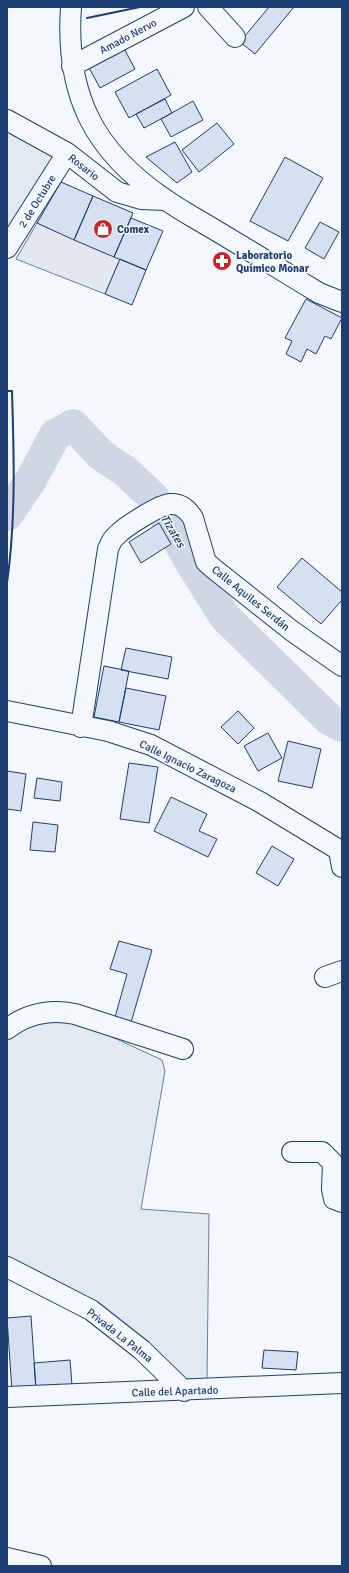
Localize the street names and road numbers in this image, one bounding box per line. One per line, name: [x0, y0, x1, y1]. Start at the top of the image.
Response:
street label: Amado Nervo: [97, 16, 159, 57]
street label: Rosario: [66, 151, 102, 184]
street label: 2 de Octubre: [16, 173, 59, 230]
street label: Calle Aquiles Serdán: [209, 563, 292, 634]
street label: Calle Ignacio Zaragoza: [137, 737, 239, 796]
street label: Privada La Palma: [84, 1306, 156, 1365]
street label: Calle del Apartado: [131, 1383, 219, 1400]

